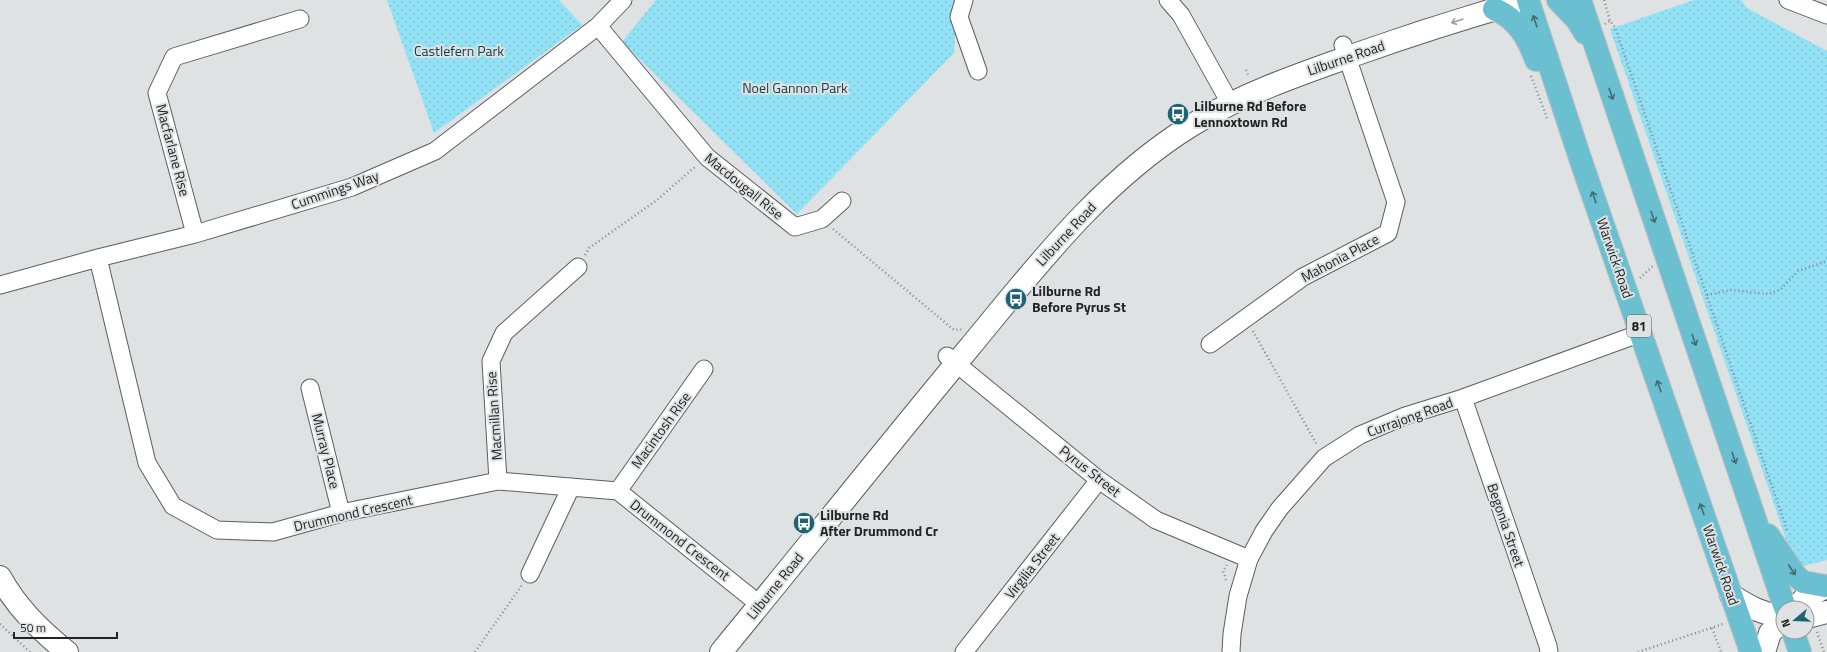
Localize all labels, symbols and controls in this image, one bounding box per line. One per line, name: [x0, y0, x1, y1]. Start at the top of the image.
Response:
one-way arrow: [1531, 14, 1538, 27]
one-way arrow: [1451, 18, 1464, 25]
street label: Lilburne Road: [1304, 34, 1387, 81]
park label: Castlefern Park: [414, 40, 504, 61]
park label: Noel Gannon Park: [742, 77, 848, 98]
one-way arrow: [1608, 87, 1615, 100]
place label: Lilburne Rd Before Lennoxtown Rd: [1194, 95, 1306, 132]
street label: Macfarlane Rise: [151, 101, 196, 198]
bus stop icon: Lilburne Rd Before Lennoxtown Rd: [1165, 101, 1191, 127]
street label: Macdougall Rise: [700, 147, 788, 224]
street label: Cummings Way: [288, 165, 382, 214]
one-way arrow: [1589, 192, 1597, 204]
street label: Lilburne Road: [1030, 197, 1101, 270]
one-way arrow: [1649, 210, 1657, 222]
street label: Warwick Road: [1592, 215, 1639, 301]
street label: Mahonia Place: [1297, 228, 1383, 287]
place label: Lilburne Rd Before Pyrus St: [1032, 280, 1126, 317]
bus stop icon: Lilburne Rd Before Pyrus St: [1003, 286, 1029, 312]
road number: 81: [1627, 315, 1651, 337]
one-way arrow: [1691, 334, 1699, 346]
street label: Macmillan Rise: [480, 371, 507, 461]
one-way arrow: [1655, 381, 1663, 393]
street label: Macintosh Rise: [626, 387, 696, 472]
street label: Currajong Road: [1364, 391, 1456, 442]
street label: Murray Place: [307, 411, 346, 491]
street label: Pyrus Street: [1055, 440, 1126, 501]
one-way arrow: [1731, 452, 1739, 464]
street label: Begonia Street: [1482, 480, 1531, 569]
street label: Drummond Crescent: [291, 489, 414, 536]
street label: Drummond Crescent: [626, 494, 735, 585]
place label: Lilburne Rd After Drummond Cr: [820, 504, 938, 541]
one-way arrow: [1697, 504, 1705, 516]
bus stop icon: Lilburne Rd After Drummond Cr: [791, 510, 817, 536]
street label: Warwick Road: [1698, 522, 1745, 608]
street label: Virgilia Street: [999, 528, 1064, 603]
street label: Lilburne Road: [741, 548, 808, 624]
one-way arrow: [1788, 564, 1796, 576]
north arrow: [1775, 600, 1815, 640]
scale bar: [14, 614, 117, 640]
text: N: [1777, 617, 1794, 629]
text: 50 m: [20, 618, 46, 637]

